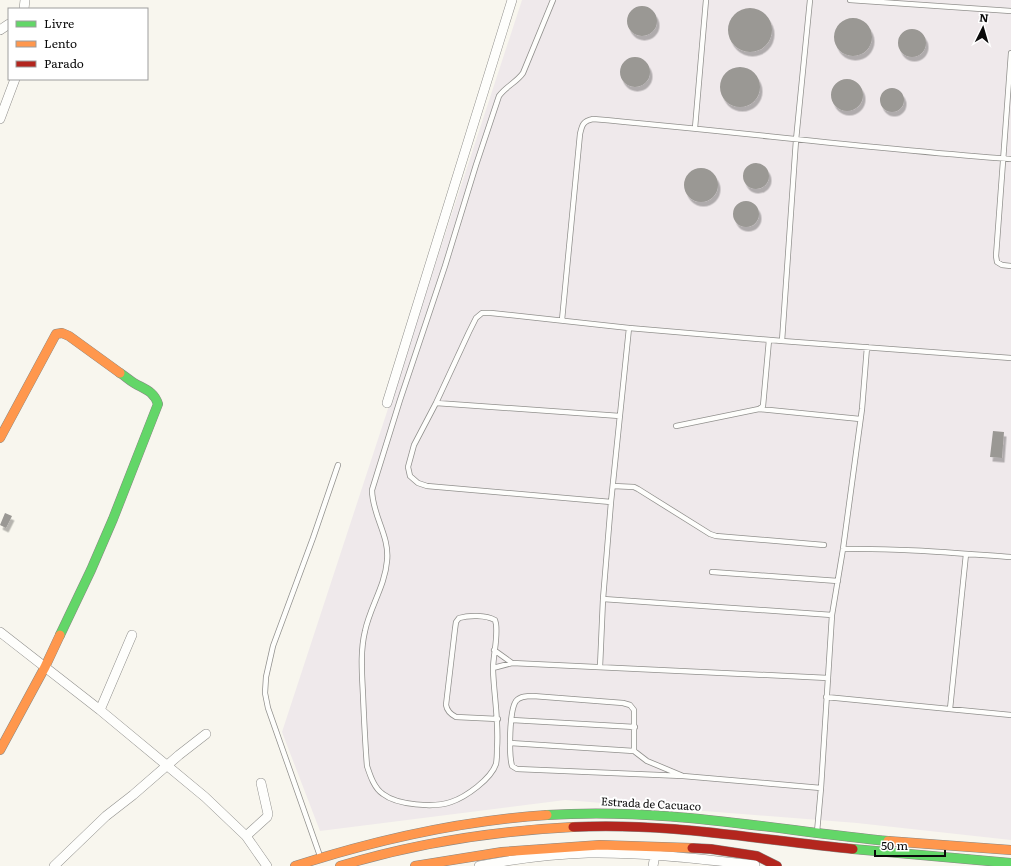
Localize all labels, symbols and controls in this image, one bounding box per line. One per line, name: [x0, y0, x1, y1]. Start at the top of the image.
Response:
legend: [8, 8, 148, 80]
north arrow: [963, 8, 1003, 48]
text: N: [979, 9, 989, 25]
text: Livre: [44, 14, 74, 32]
text: Lento: [44, 34, 77, 52]
text: Parado: [44, 54, 84, 72]
street label: Estrada de Cacuaco: [601, 792, 701, 814]
scale bar: [875, 832, 945, 858]
text: 50 m: [881, 836, 908, 854]

